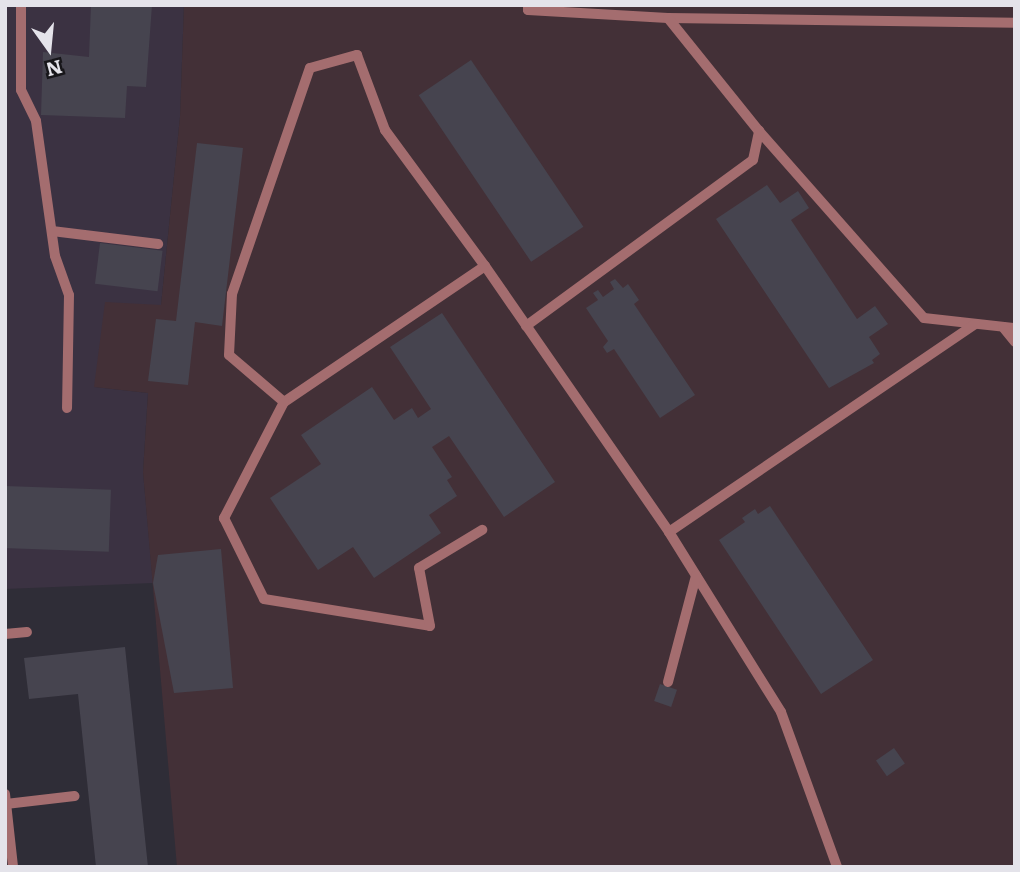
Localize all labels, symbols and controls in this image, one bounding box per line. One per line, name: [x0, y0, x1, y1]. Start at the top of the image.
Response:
north arrow: [14, 14, 84, 84]
text: N: [43, 54, 66, 85]

